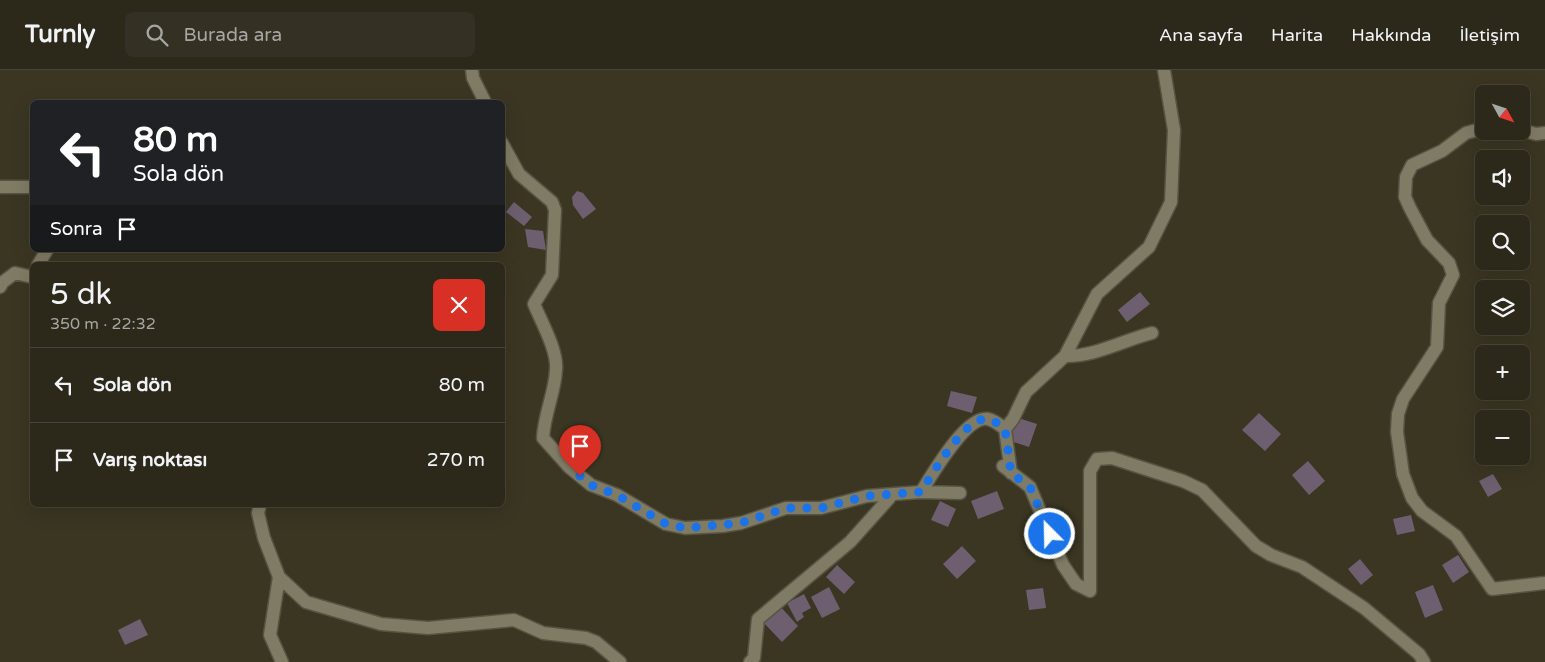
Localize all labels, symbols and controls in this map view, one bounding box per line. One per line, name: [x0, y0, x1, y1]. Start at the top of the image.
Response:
search box: [125, 12, 475, 57]
text: Turnly: [25, 20, 95, 49]
icon: search: [143, 21, 171, 49]
text: Burada ara: [183, 24, 282, 46]
text: Ana sayfa: [1159, 24, 1243, 46]
text: Harita: [1271, 24, 1323, 46]
text: Hakkında: [1351, 24, 1431, 46]
text: İletişim: [1459, 24, 1520, 46]
north arrow: [1475, 85, 1530, 140]
map controls: [1475, 85, 1530, 465]
text: 80 m: [133, 119, 218, 161]
icon: left: [50, 120, 115, 185]
button: sound: [1475, 150, 1530, 205]
text: Sola dön: [133, 161, 224, 187]
icon: arrive: [113, 215, 141, 243]
button: search: [1475, 215, 1530, 270]
text: Sonra: [50, 218, 103, 240]
text: 5 dk: [50, 276, 112, 313]
button: close: [433, 279, 485, 331]
button: layers: [1475, 280, 1530, 335]
text: 350 m · 22:32: [50, 314, 156, 334]
button: +: [1475, 345, 1530, 400]
icon: left: [50, 371, 78, 399]
text: Sola dön: [93, 374, 172, 396]
text: 80 m: [439, 374, 485, 396]
button: −: [1475, 410, 1530, 465]
pin: [559, 425, 601, 476]
icon: arrive: [566, 432, 594, 460]
icon: arrive: [50, 446, 78, 474]
text: Varış noktası: [93, 449, 207, 471]
text: 270 m: [427, 449, 485, 471]
position arrow: [1023, 507, 1075, 559]

